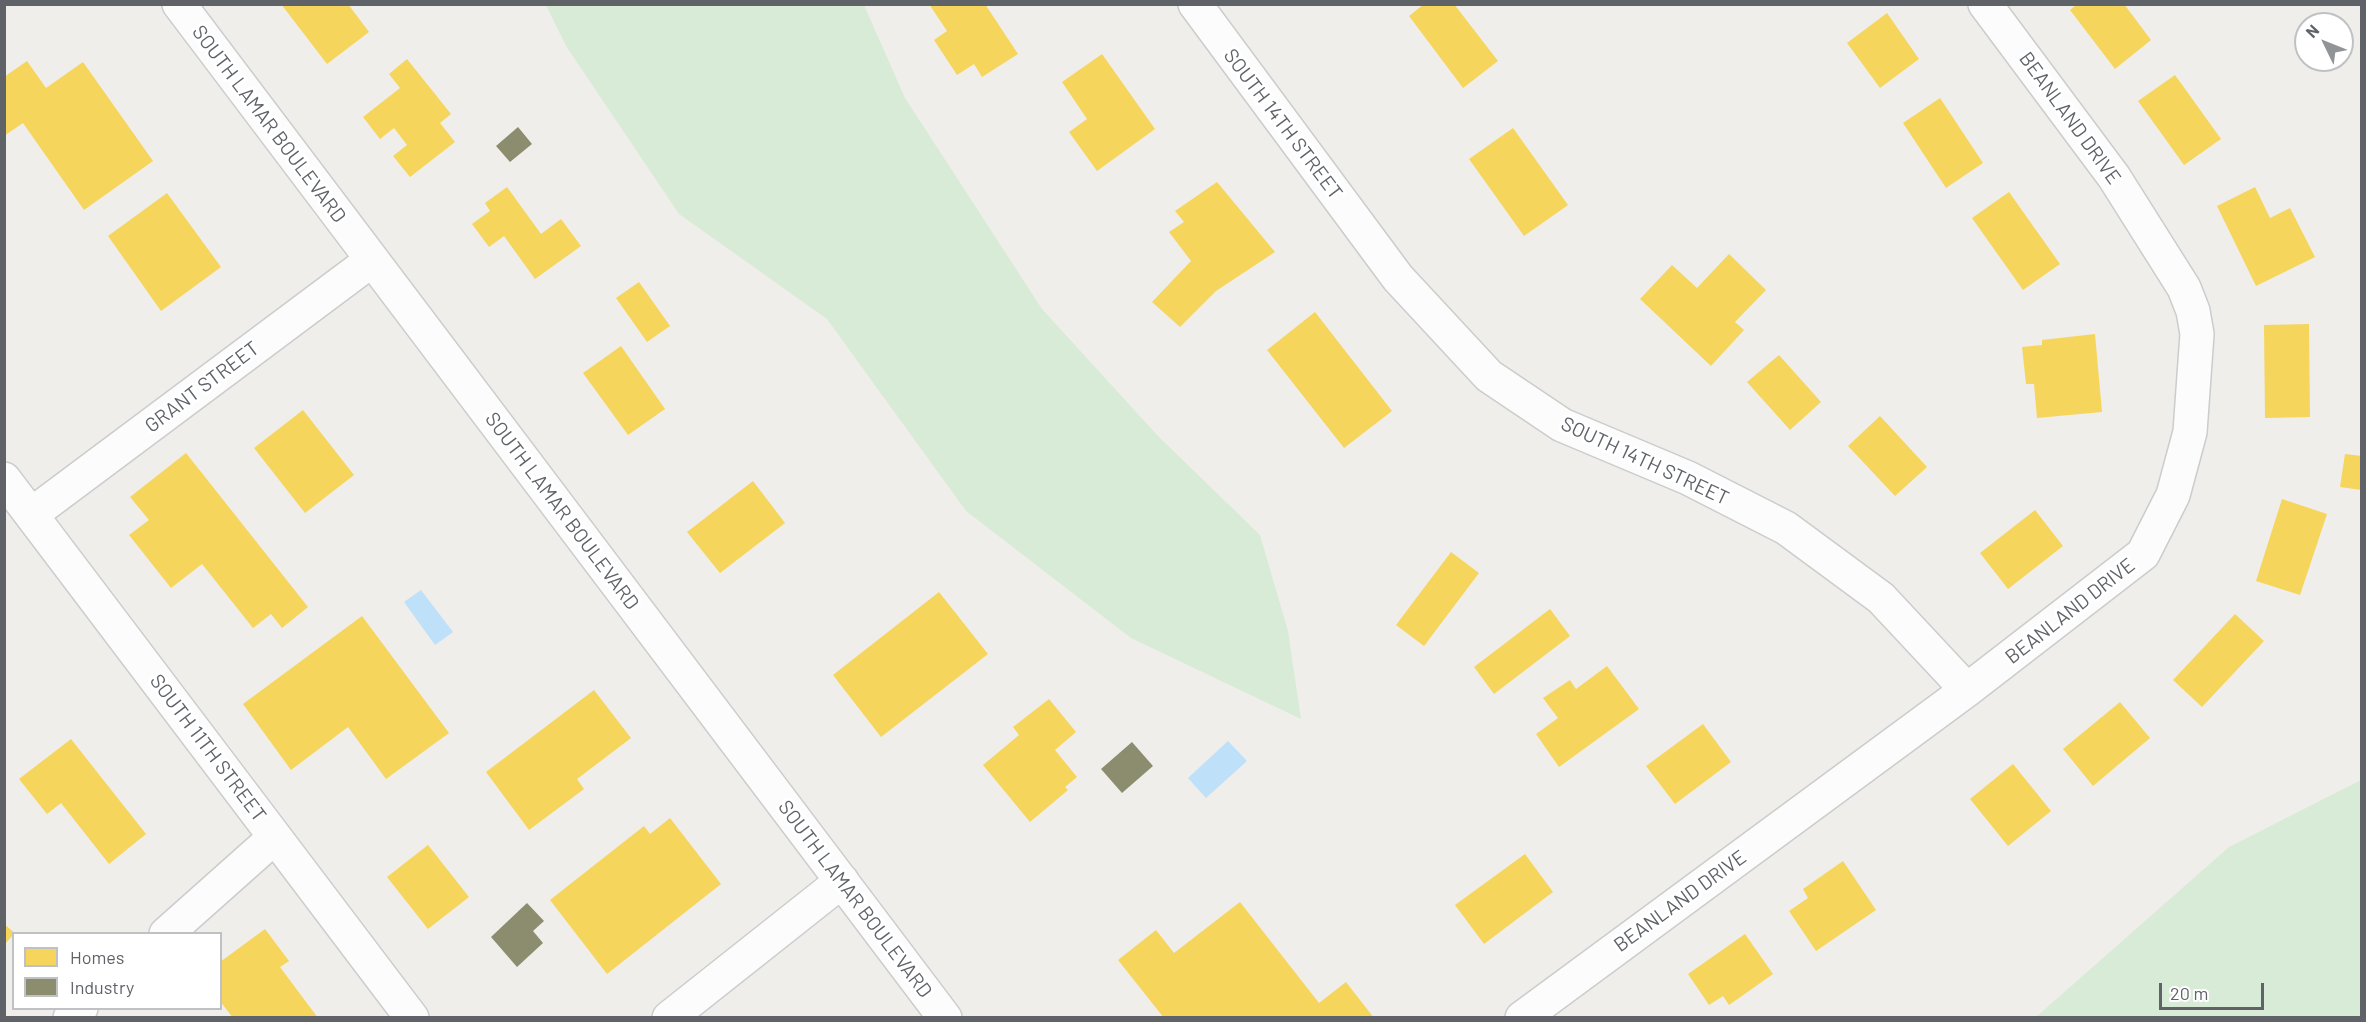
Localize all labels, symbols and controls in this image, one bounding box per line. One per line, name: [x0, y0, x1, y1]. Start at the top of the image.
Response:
north arrow: [2294, 12, 2354, 72]
text: N: [2301, 20, 2323, 41]
street label: SOUTH LAMAR BOULEVARD: [187, 21, 351, 227]
street label: SOUTH 14TH STREET: [1219, 44, 1347, 204]
street label: BEANLAND DRIVE: [2014, 47, 2126, 189]
street label: GRANT STREET: [140, 336, 264, 438]
street label: SOUTH LAMAR BOULEVARD: [480, 408, 644, 614]
street label: SOUTH 14TH STREET: [1557, 412, 1733, 510]
street label: BEANLAND DRIVE: [2001, 553, 2139, 669]
street label: SOUTH 11TH STREET: [145, 669, 271, 827]
street label: SOUTH LAMAR BOULEVARD: [773, 796, 937, 1002]
street label: BEANLAND DRIVE: [1609, 845, 1751, 957]
legend: [12, 932, 222, 1010]
text: Homes: [70, 946, 124, 968]
scale bar: [2162, 971, 2267, 1009]
text: Industry: [70, 976, 134, 998]
text: 20 m: [2170, 982, 2208, 1004]

